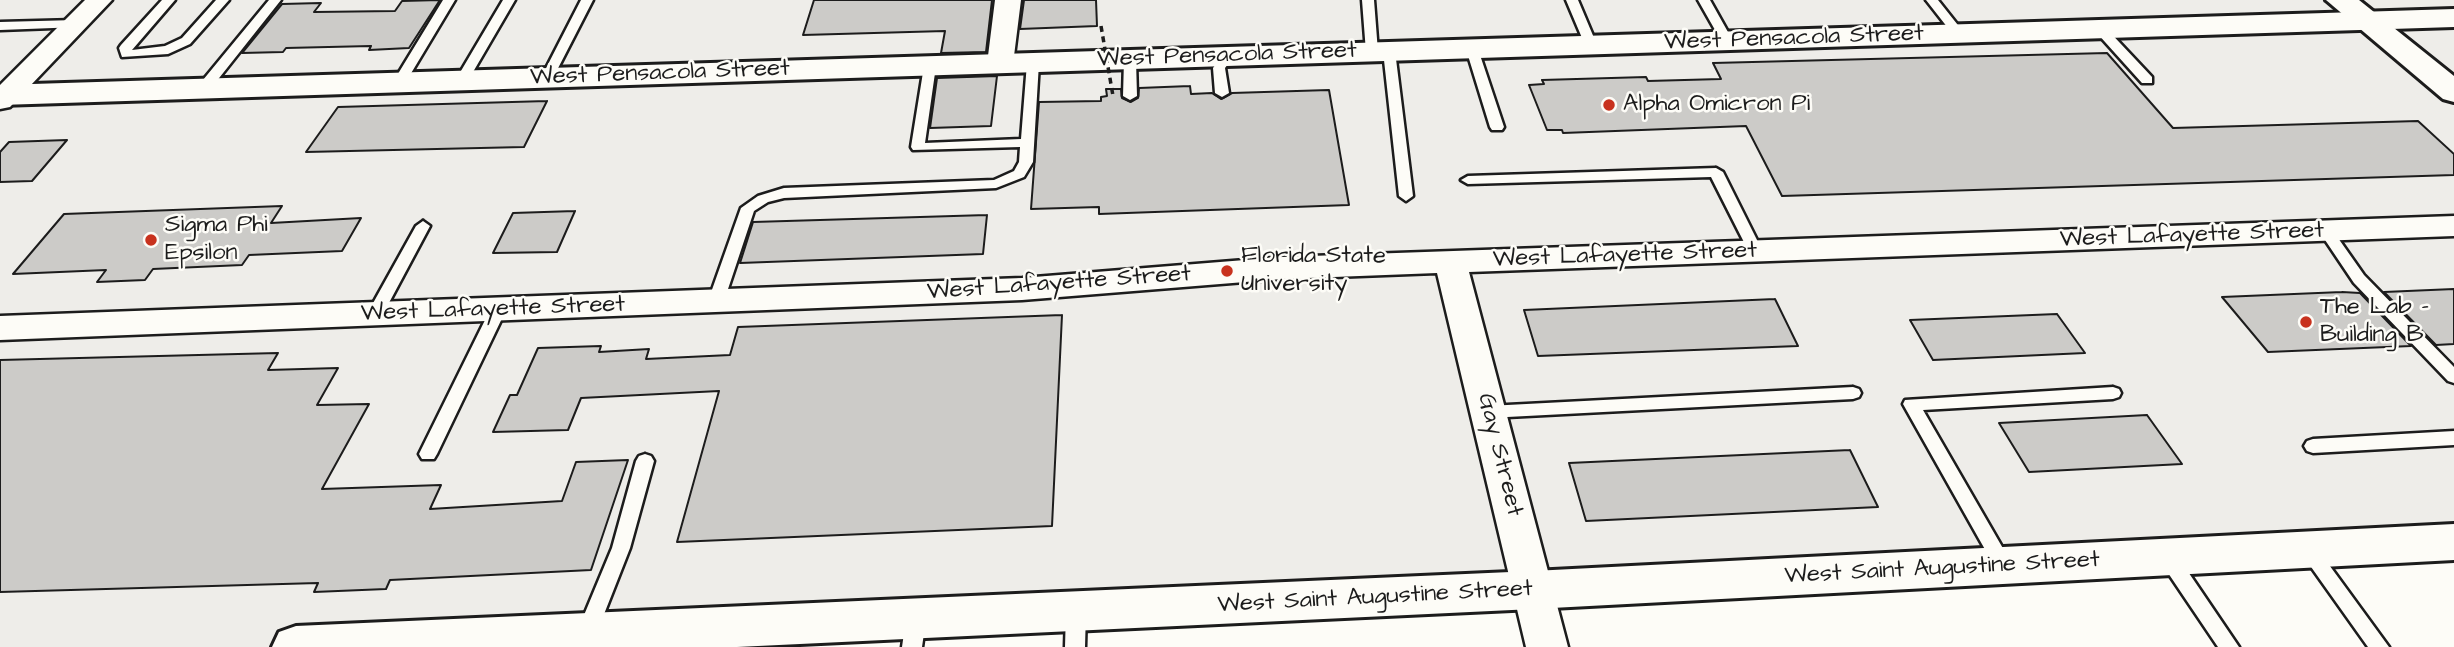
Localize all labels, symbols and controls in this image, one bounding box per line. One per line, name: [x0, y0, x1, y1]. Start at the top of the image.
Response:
street label: West Pensacola Street: [1664, 20, 1924, 58]
street label: West Pensacola Street: [1097, 37, 1357, 75]
street label: West Pensacola Street: [530, 55, 790, 93]
place label: Alpha Omicron Pi: [1623, 91, 1810, 119]
marker: Alpha Omicron Pi: [1601, 97, 1617, 113]
place label: Sigma Phi Epsilon: [165, 212, 268, 268]
street label: West Lafayette Street: [2059, 217, 2325, 255]
marker: Sigma Phi Epsilon: [143, 232, 159, 248]
street label: West Lafayette Street: [1492, 237, 1758, 275]
place label: Florida State University: [1241, 243, 1386, 299]
street label: West Lafayette Street: [926, 260, 1192, 308]
marker: Florida State University: [1219, 263, 1235, 279]
street label: West Lafayette Street: [360, 291, 626, 329]
place label: The Lab - Building B: [2320, 294, 2429, 350]
marker: The Lab - Building B: [2298, 314, 2314, 330]
street label: Gay Street: [1470, 391, 1528, 519]
street label: West Saint Augustine Street: [1784, 546, 2100, 592]
street label: West Saint Augustine Street: [1217, 575, 1533, 621]

